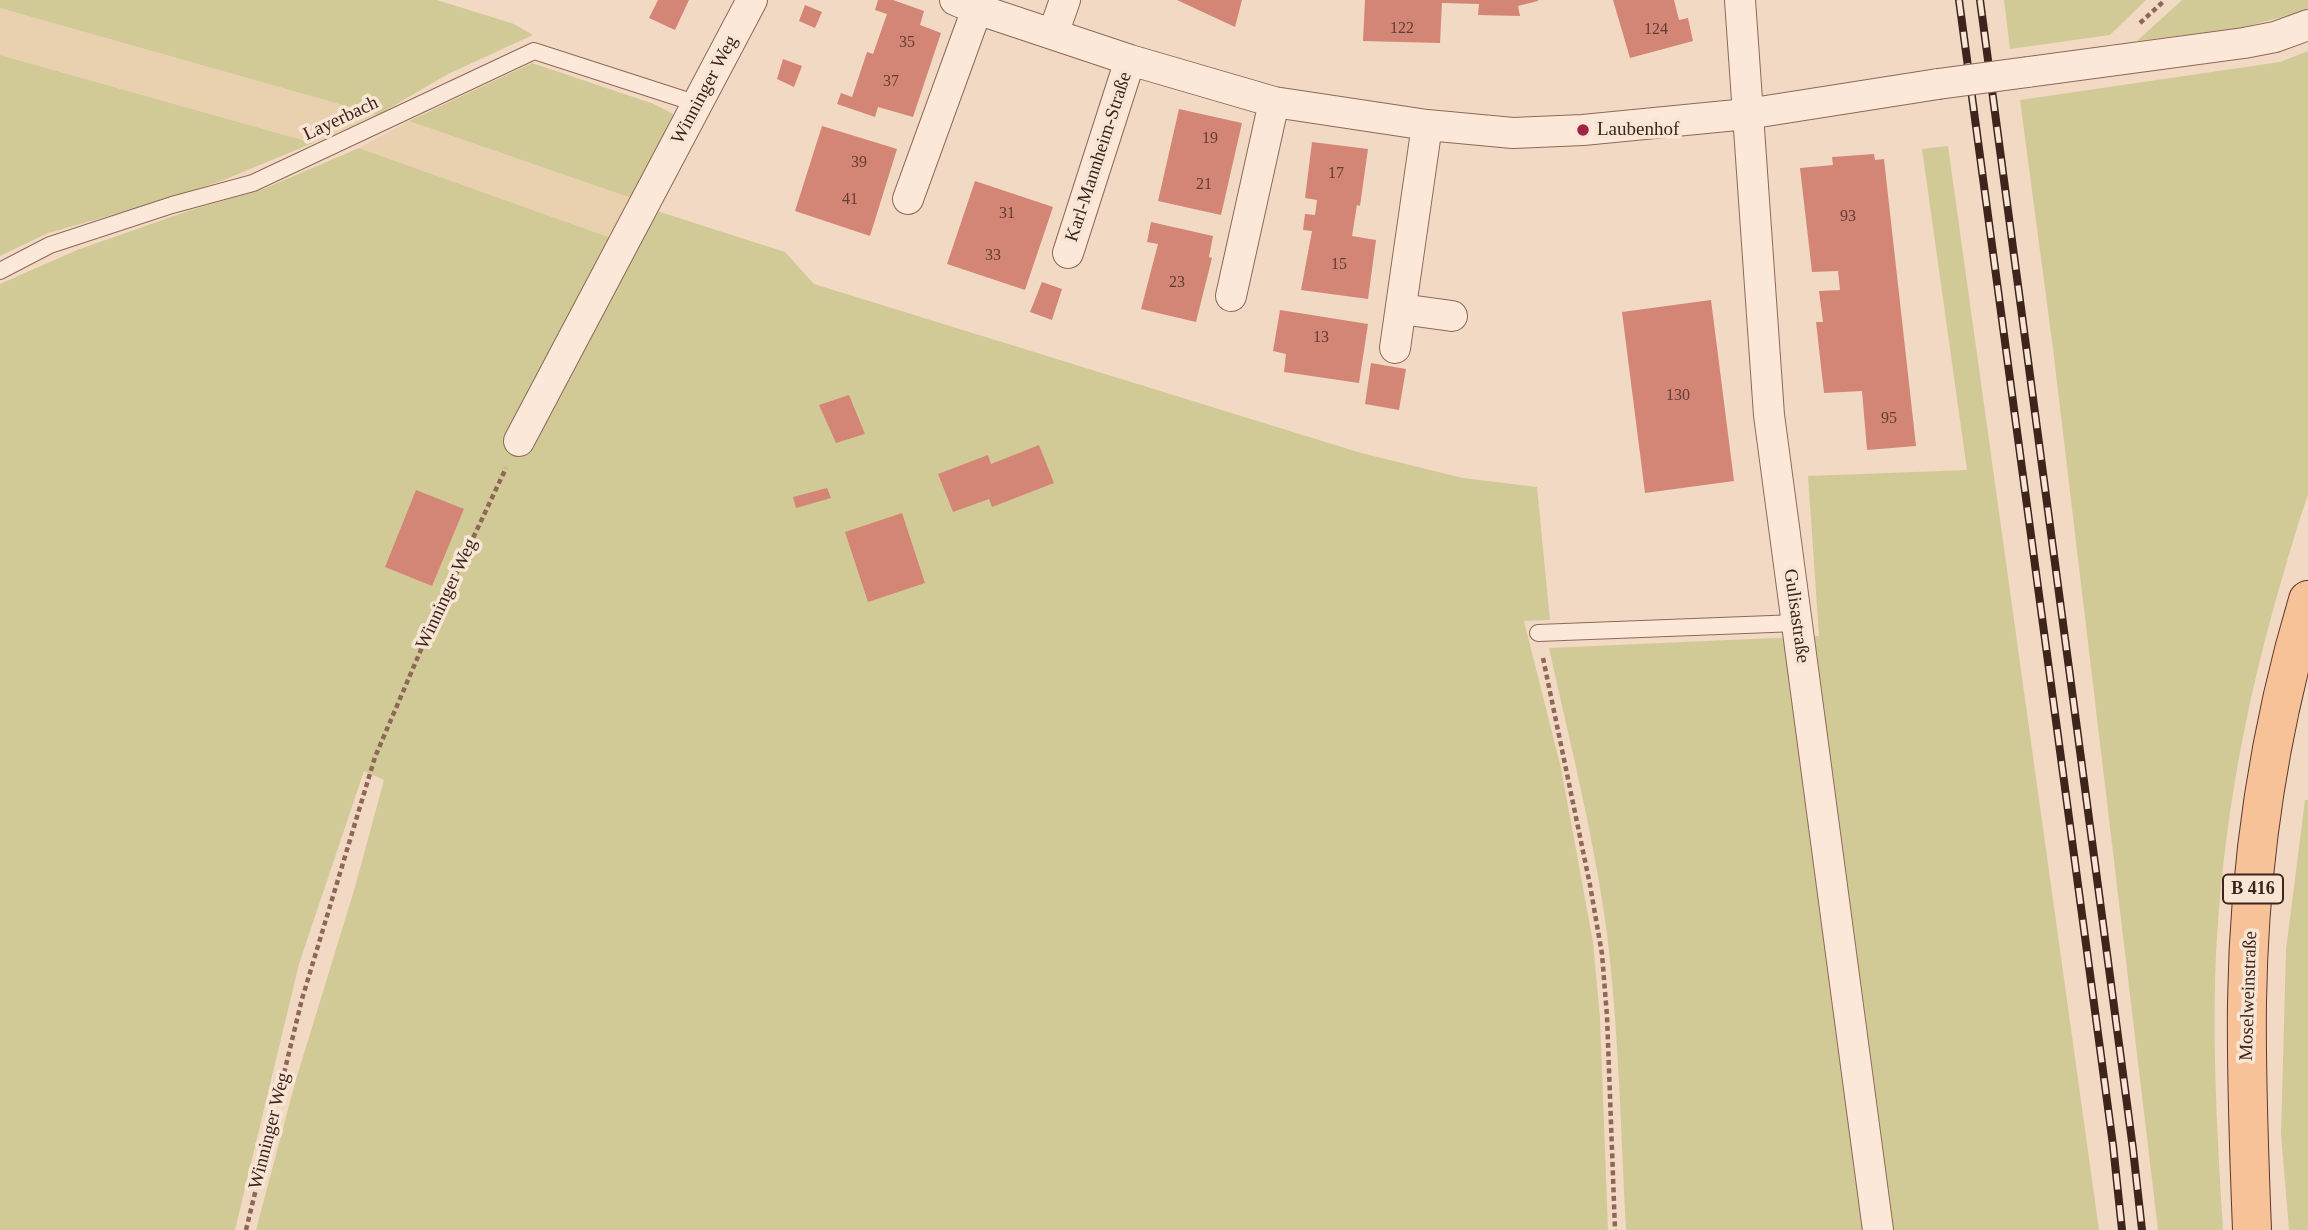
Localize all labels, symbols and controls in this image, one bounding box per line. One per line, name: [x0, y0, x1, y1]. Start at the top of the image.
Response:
house number: 122: [1390, 19, 1414, 39]
house number: 124: [1644, 20, 1668, 40]
street label: Winninger Weg: [667, 32, 743, 148]
house number: 35: [899, 33, 915, 53]
street label: Karl-Mannheim-Straße: [1061, 69, 1137, 245]
house number: 37: [883, 72, 899, 92]
street label: Layerbach: [300, 92, 382, 146]
place label: Laubenhof: [1597, 119, 1679, 141]
marker: Laubenhof: [1575, 122, 1591, 138]
house number: 19: [1202, 129, 1218, 149]
house number: 39: [851, 153, 867, 173]
house number: 17: [1328, 164, 1344, 184]
house number: 21: [1196, 175, 1212, 195]
house number: 41: [842, 190, 858, 210]
house number: 31: [999, 204, 1015, 224]
house number: 93: [1840, 207, 1856, 227]
house number: 33: [985, 246, 1001, 266]
house number: 15: [1331, 255, 1347, 275]
house number: 23: [1169, 273, 1185, 293]
house number: 13: [1313, 328, 1329, 348]
house number: 130: [1666, 386, 1690, 406]
house number: 95: [1881, 409, 1897, 429]
street label: Winninger Weg: [411, 535, 483, 653]
street label: Gulisastraße: [1778, 567, 1814, 665]
road number: B 416: [2223, 874, 2283, 904]
street label: Moselweinstraße: [2235, 931, 2263, 1061]
street label: Winninger Weg: [244, 1070, 296, 1192]

